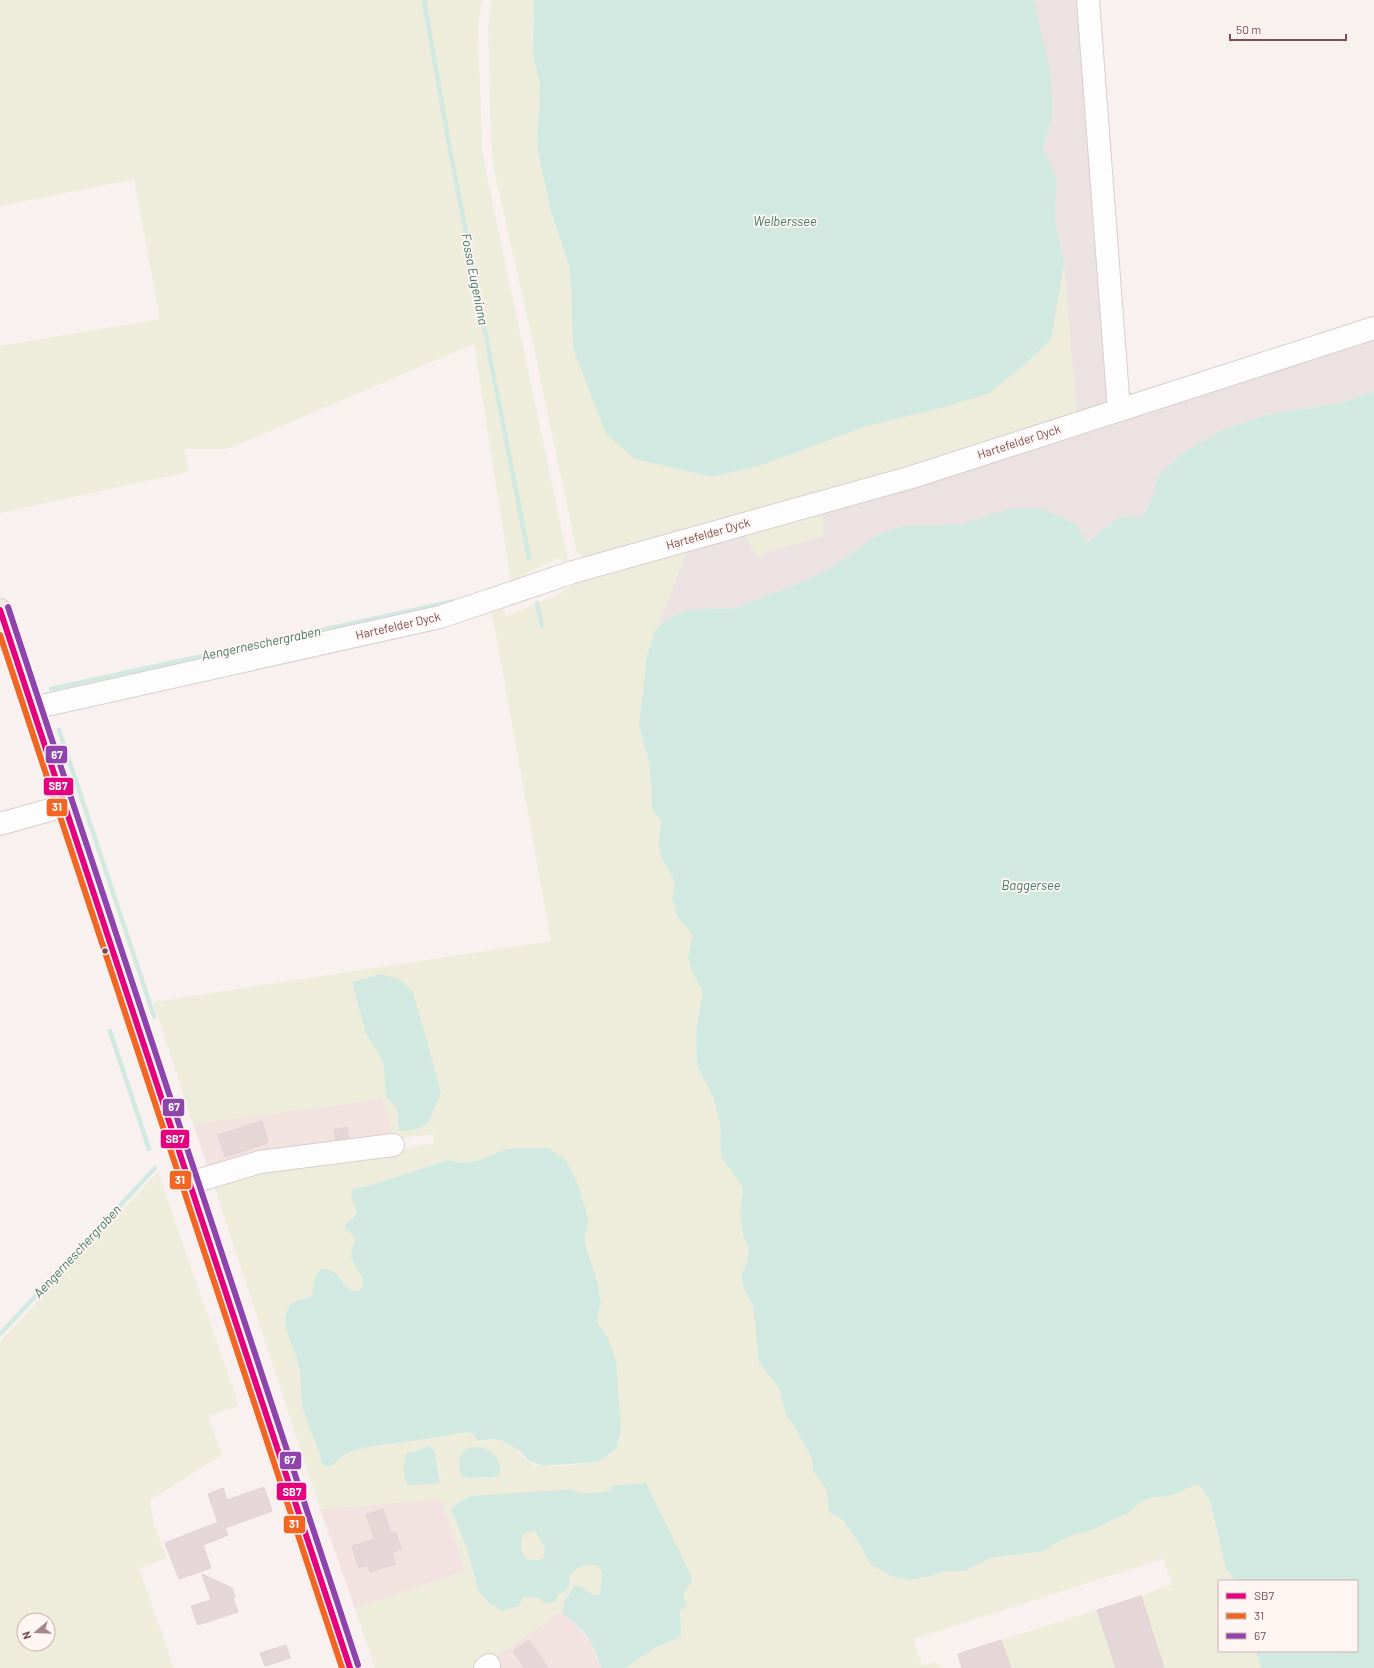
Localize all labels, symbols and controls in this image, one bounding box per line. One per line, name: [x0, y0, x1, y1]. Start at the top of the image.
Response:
scale bar: [1230, 16, 1346, 42]
text: 50 m: [1236, 22, 1261, 36]
water label: Welberssee: [753, 213, 817, 229]
water label: Fossa Eugeniana: [458, 232, 492, 326]
street label: Hartefelder Dyck: [975, 421, 1062, 461]
street label: Hartefelder Dyck: [664, 514, 751, 552]
street label: Hartefelder Dyck: [354, 608, 441, 642]
water label: Aengerneschergraben: [200, 623, 322, 663]
line badge: 67: [45, 745, 68, 764]
text: 67: [51, 748, 63, 761]
line badge: SB7: [43, 777, 74, 796]
text: SB7: [49, 779, 68, 792]
line badge: 31: [46, 798, 68, 817]
text: 31: [52, 800, 62, 813]
water label: Baggersee: [1002, 877, 1061, 893]
unlabelled marker: [100, 946, 110, 956]
line badge: 67: [162, 1098, 185, 1117]
text: 67: [168, 1100, 180, 1113]
line badge: SB7: [160, 1129, 190, 1149]
text: SB7: [166, 1132, 185, 1145]
line badge: 31: [169, 1170, 192, 1190]
text: 31: [175, 1173, 185, 1186]
water label: Aengerneschergraben: [30, 1201, 124, 1301]
line badge: 67: [279, 1451, 302, 1470]
text: 67: [284, 1453, 296, 1466]
line badge: SB7: [276, 1482, 307, 1501]
text: SB7: [283, 1485, 302, 1498]
line badge: 31: [283, 1515, 306, 1534]
text: 31: [289, 1517, 299, 1530]
legend: [1218, 1580, 1358, 1652]
text: SB7: [1254, 1588, 1275, 1602]
text: 31: [1254, 1608, 1264, 1622]
north arrow: [16, 1612, 56, 1652]
text: 67: [1254, 1628, 1266, 1642]
text: N: [19, 1630, 33, 1641]

